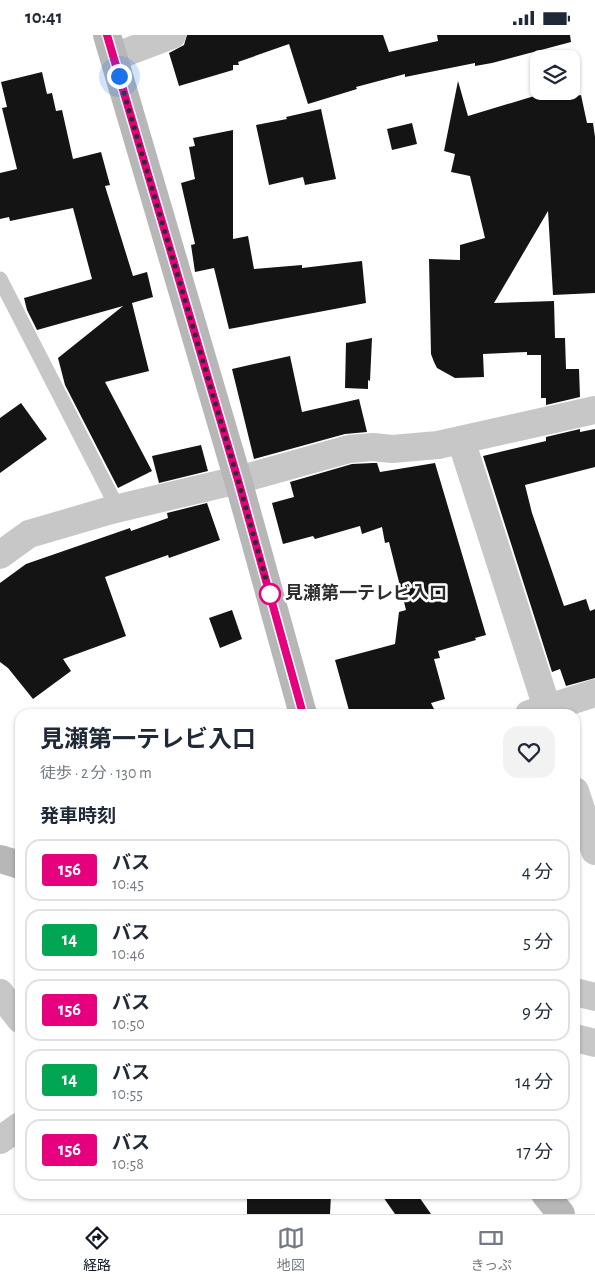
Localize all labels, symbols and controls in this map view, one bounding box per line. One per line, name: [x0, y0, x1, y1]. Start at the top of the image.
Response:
text: 10:41: [25, 8, 63, 27]
map controls: [530, 50, 580, 100]
button: layers: [530, 50, 580, 100]
your location: [107, 64, 132, 89]
marker: 見瀬第一テレビ入口: [259, 583, 281, 605]
place label: 見瀬第一テレビ入口: [285, 583, 447, 603]
button: heart: [503, 726, 555, 778]
text: 見瀬第一テレビ入口: [40, 728, 256, 752]
text: 徒歩 · 2 分 · 130 m: [40, 765, 152, 781]
text: 発車時刻: [40, 807, 116, 826]
text: バス: [112, 854, 150, 873]
text: 156: [58, 861, 81, 879]
text: 4 分: [522, 863, 553, 882]
text: 10:45: [112, 876, 144, 892]
text: バス: [112, 924, 150, 943]
text: 14: [62, 931, 77, 949]
text: 5 分: [523, 933, 553, 952]
text: 10:46: [112, 946, 145, 962]
text: バス: [112, 994, 150, 1013]
text: 156: [58, 1001, 81, 1019]
text: 9 分: [522, 1003, 553, 1022]
text: 10:50: [112, 1016, 145, 1032]
text: バス: [112, 1064, 150, 1083]
text: 14: [62, 1071, 77, 1089]
text: 14 分: [515, 1073, 553, 1092]
text: 10:55: [112, 1086, 143, 1102]
text: バス: [112, 1134, 150, 1153]
text: 156: [58, 1141, 81, 1159]
text: 17 分: [516, 1143, 553, 1162]
text: 10:58: [112, 1156, 144, 1172]
tab: 経路: [83, 1224, 111, 1275]
tab: 地図: [277, 1224, 305, 1275]
tab: きっぷ: [471, 1224, 512, 1275]

